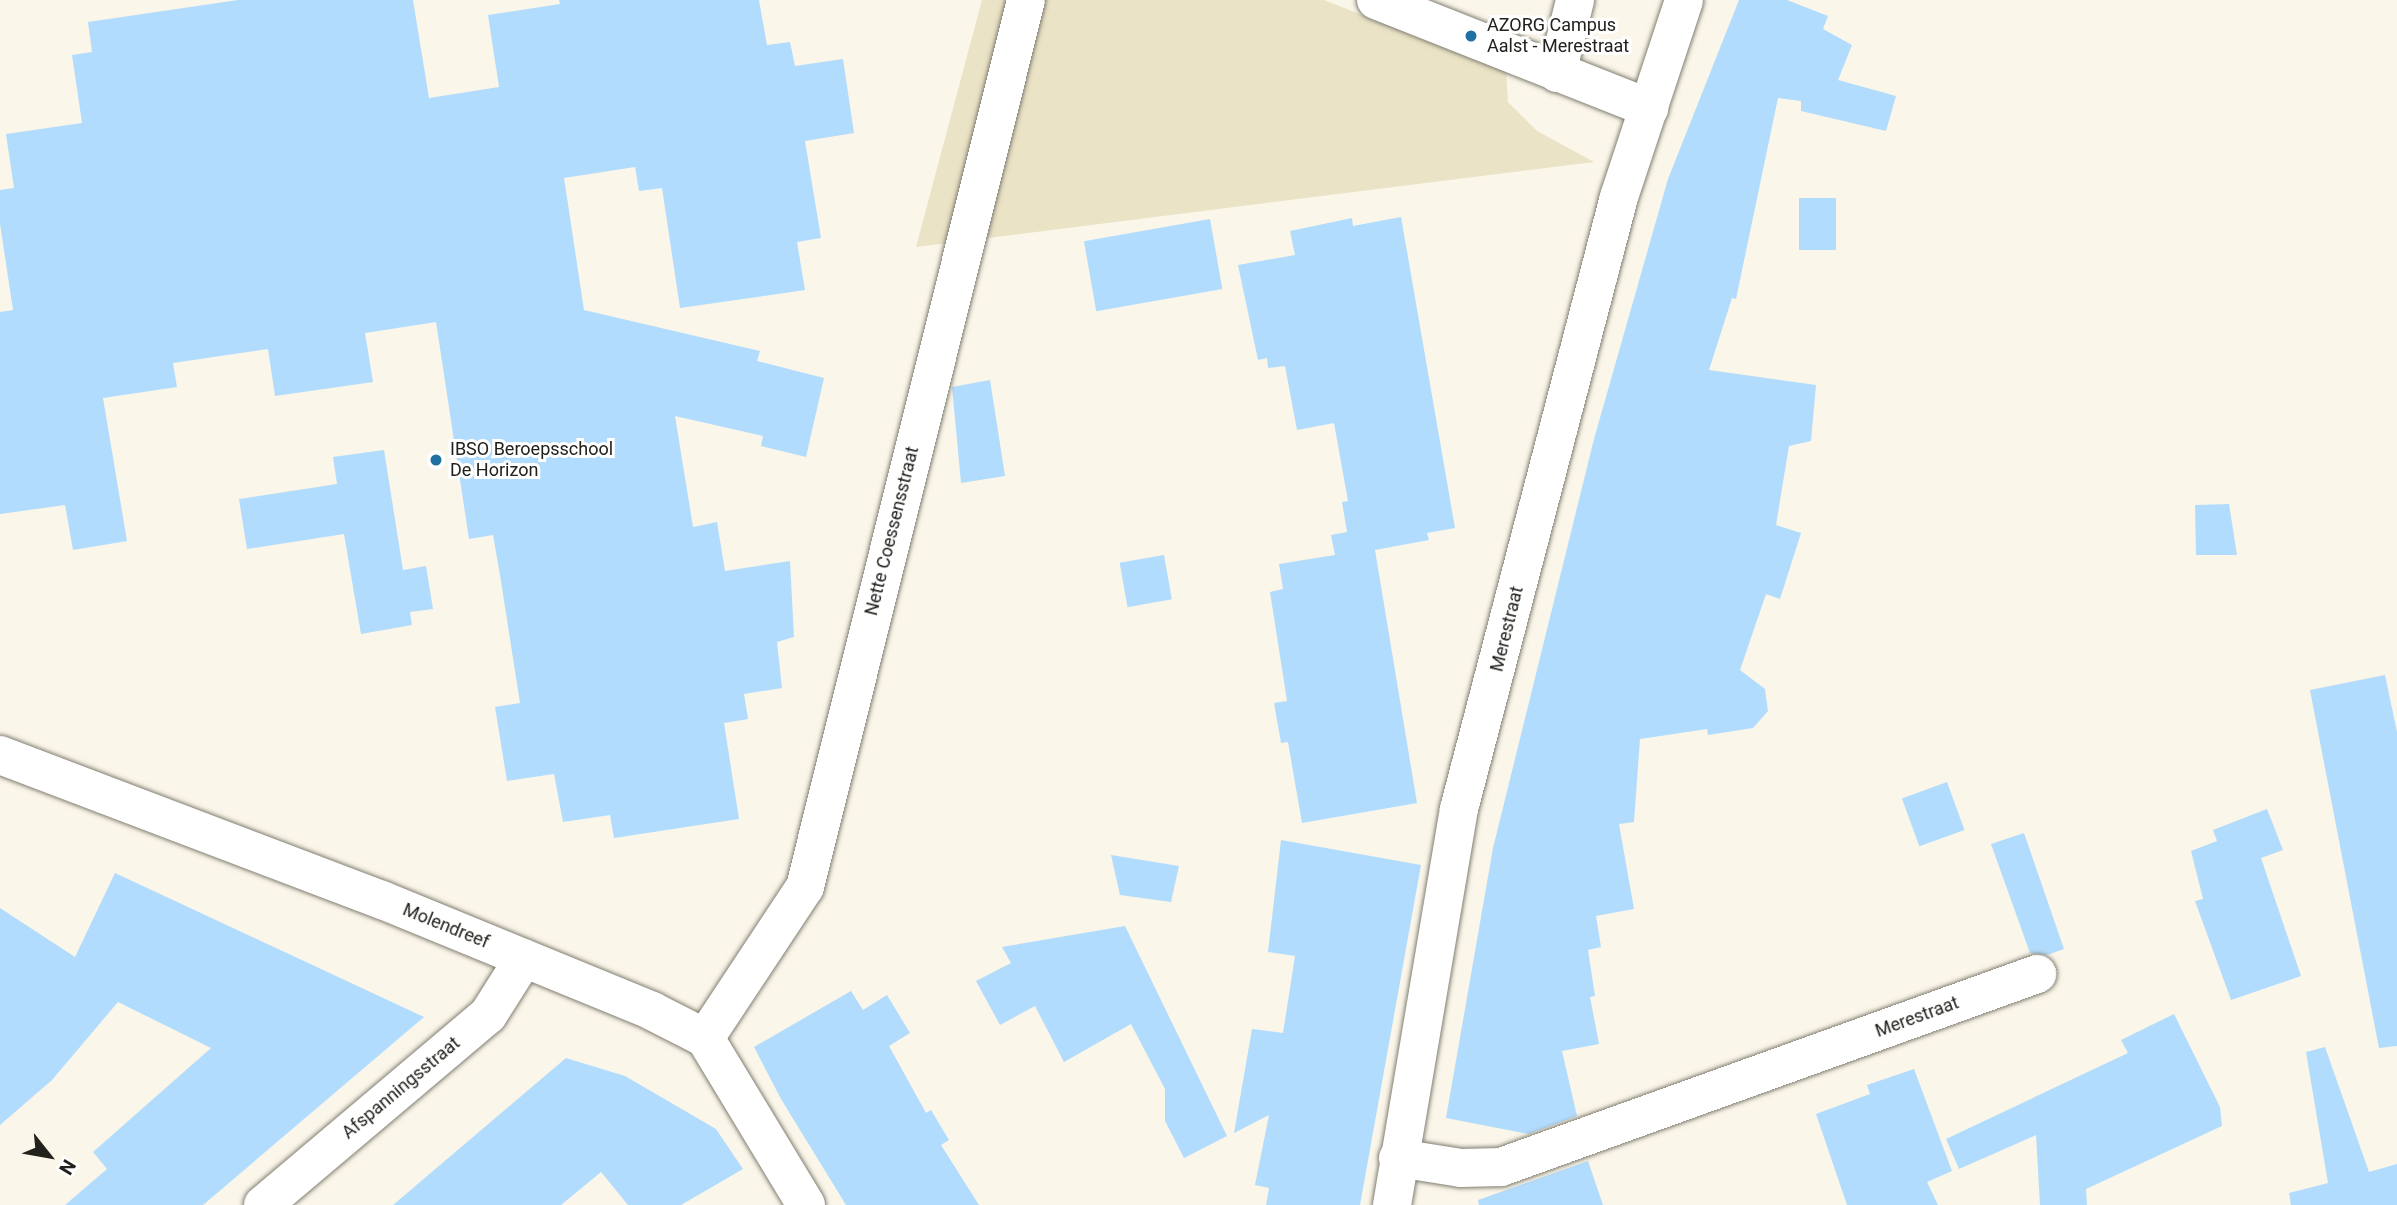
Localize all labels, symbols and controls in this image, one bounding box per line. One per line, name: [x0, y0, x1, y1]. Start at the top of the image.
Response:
place label: AZORG Campus Aalst - Merestraat: [1487, 15, 1629, 58]
marker: AZORG Campus Aalst - Merestraat: [1461, 26, 1481, 46]
place label: IBSO Beroepsschool De Horizon: [450, 439, 613, 482]
street label: Nette Coessensstraat: [861, 444, 923, 618]
marker: IBSO Beroepsschool De Horizon: [428, 452, 444, 468]
street label: Merestraat: [1486, 584, 1528, 674]
street label: Molendreef: [400, 899, 492, 953]
street label: Merestraat: [1872, 992, 1962, 1042]
street label: Afspanningsstraat: [338, 1032, 464, 1144]
north arrow: [14, 1121, 84, 1191]
text: N: [54, 1155, 81, 1179]

